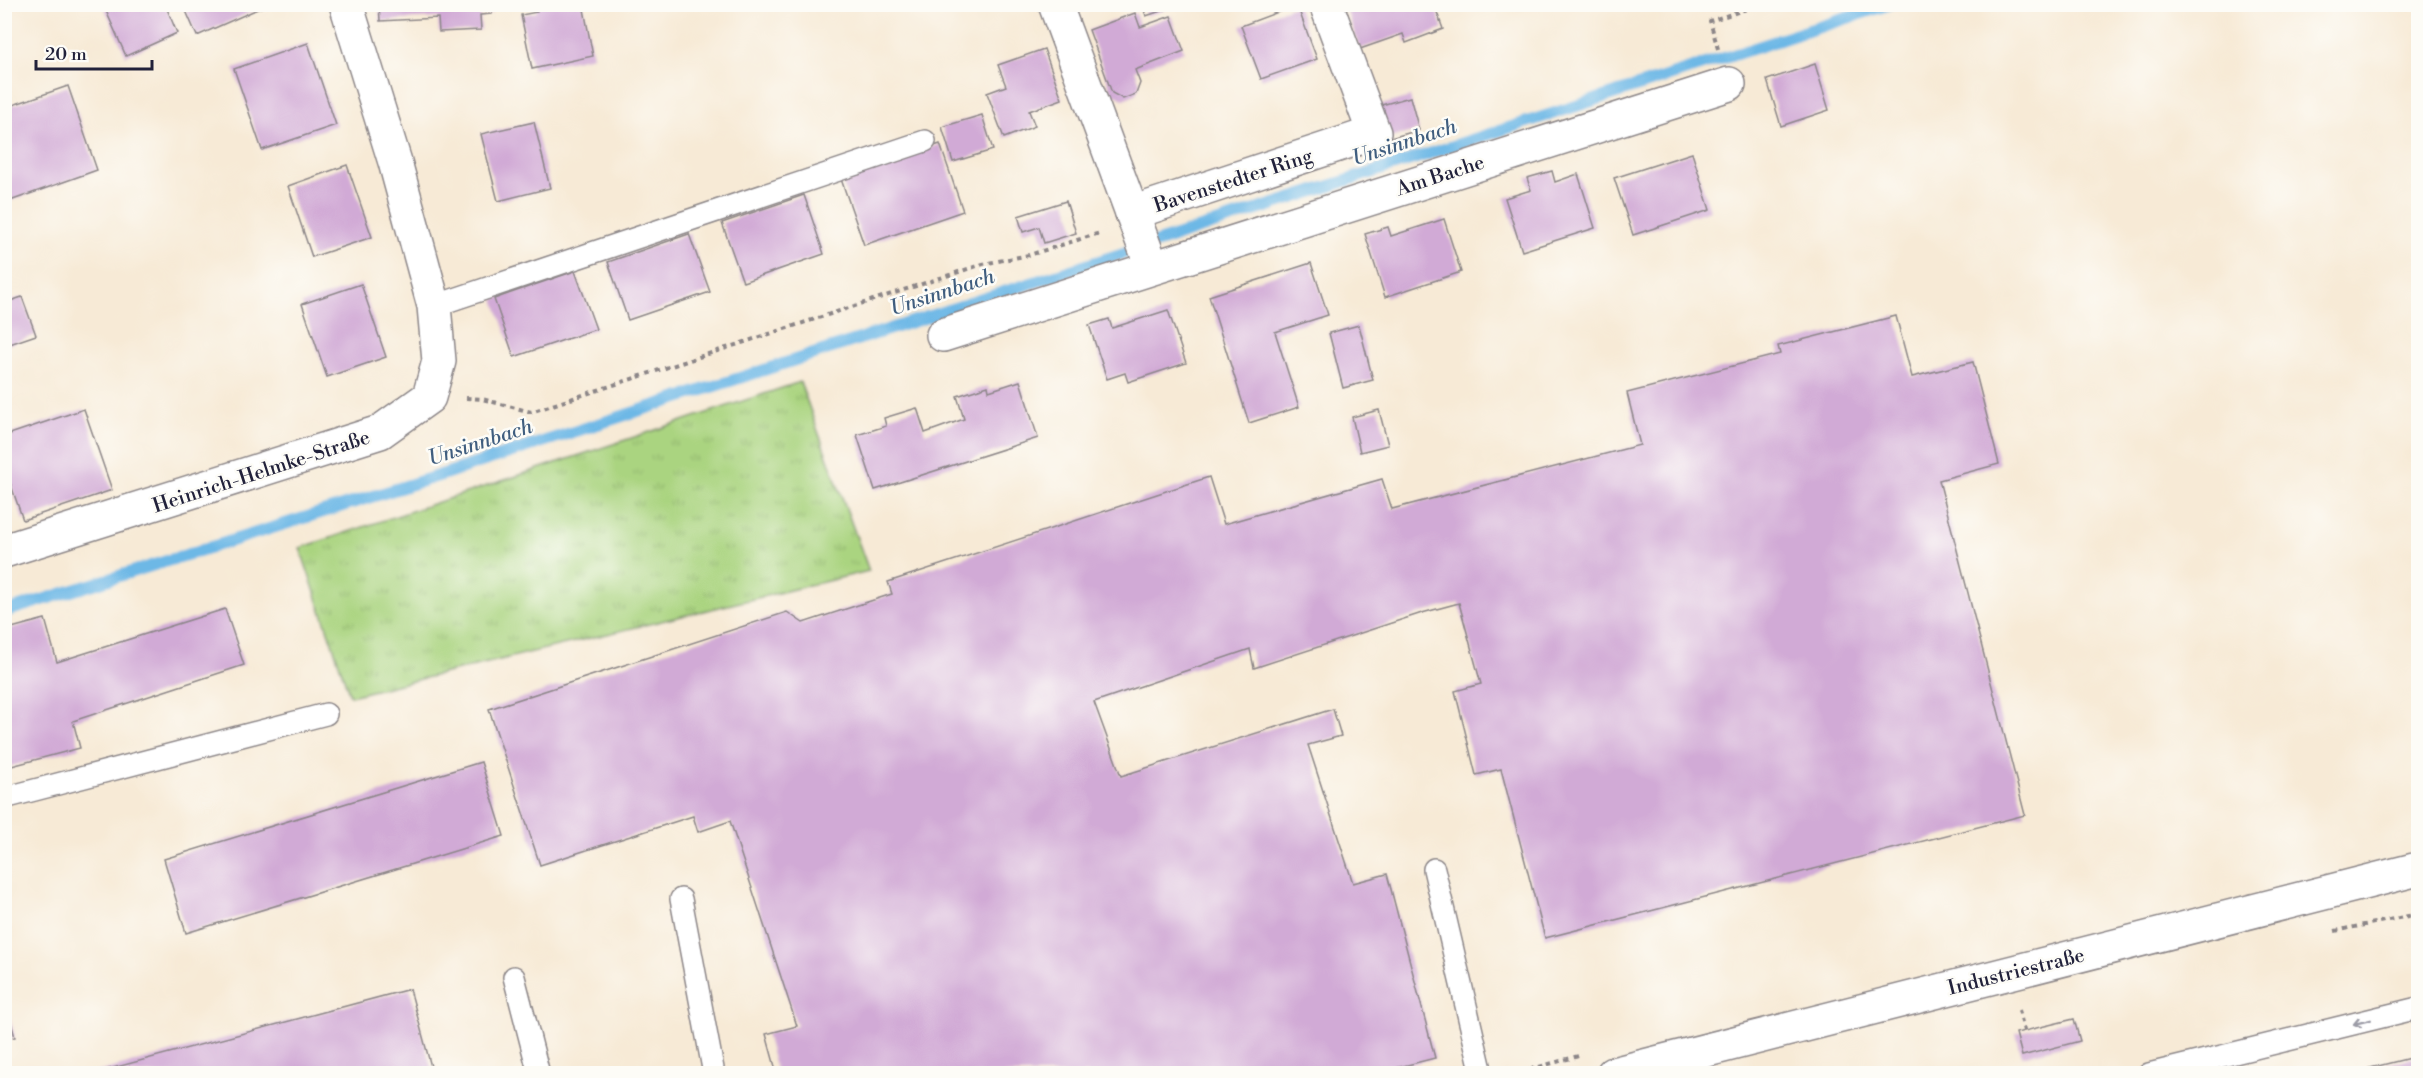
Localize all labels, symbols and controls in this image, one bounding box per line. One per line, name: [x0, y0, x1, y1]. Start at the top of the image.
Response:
scale bar: [36, 33, 152, 71]
text: 20 m: [45, 43, 87, 66]
water label: Unsinnbach: [1349, 114, 1460, 172]
street label: Bavenstedter Ring: [1150, 144, 1317, 219]
street label: Am Bache: [1392, 150, 1488, 203]
water label: Unsinnbach: [887, 264, 998, 322]
water label: Unsinnbach: [425, 414, 536, 472]
street label: Heinrich-Helmke-Straße: [150, 425, 373, 519]
street label: Industriestraße: [1945, 943, 2087, 1002]
one-way arrow: [2352, 1016, 2371, 1028]

